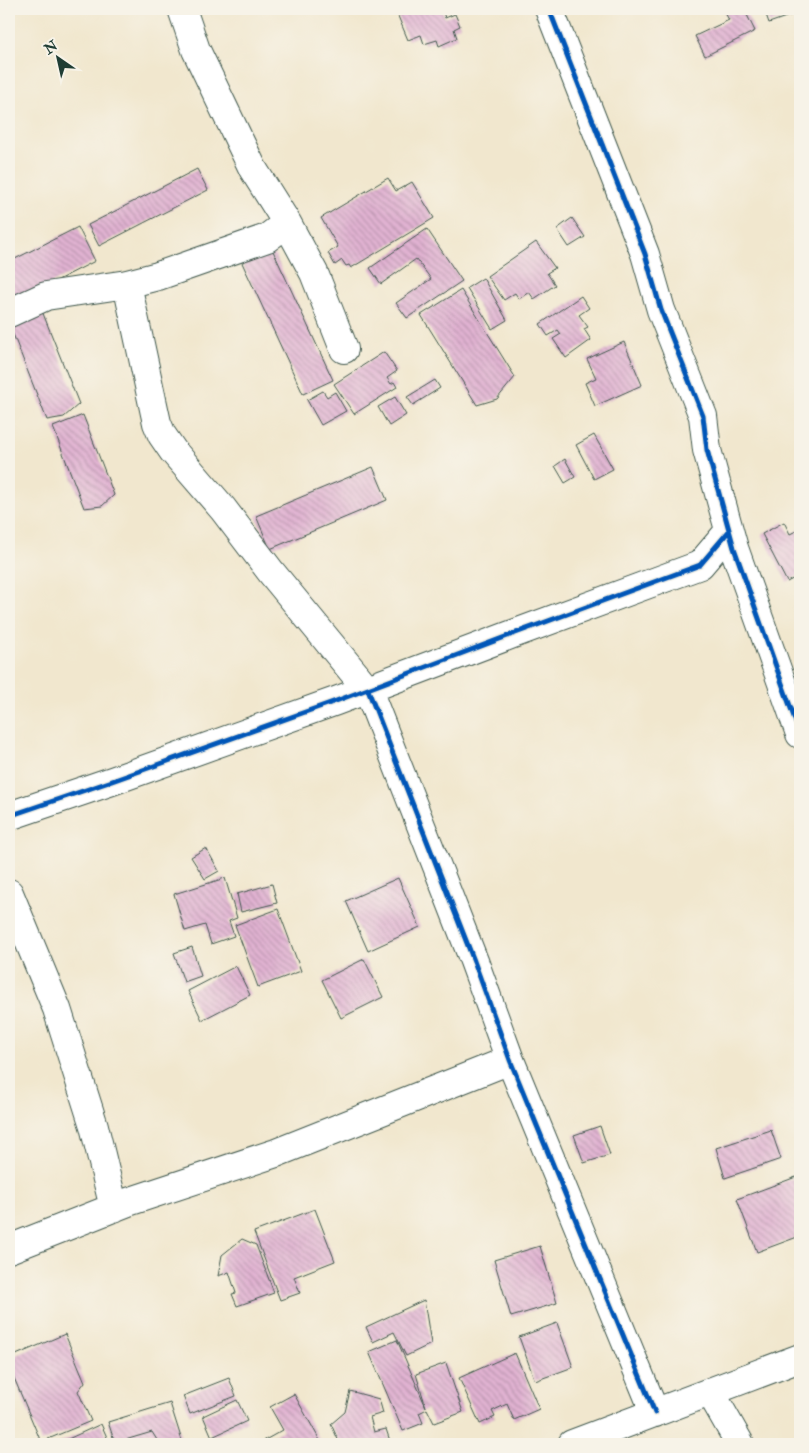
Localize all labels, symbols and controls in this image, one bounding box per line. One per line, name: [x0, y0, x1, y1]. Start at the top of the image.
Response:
north arrow: [32, 32, 82, 82]
text: N: [40, 37, 61, 59]

